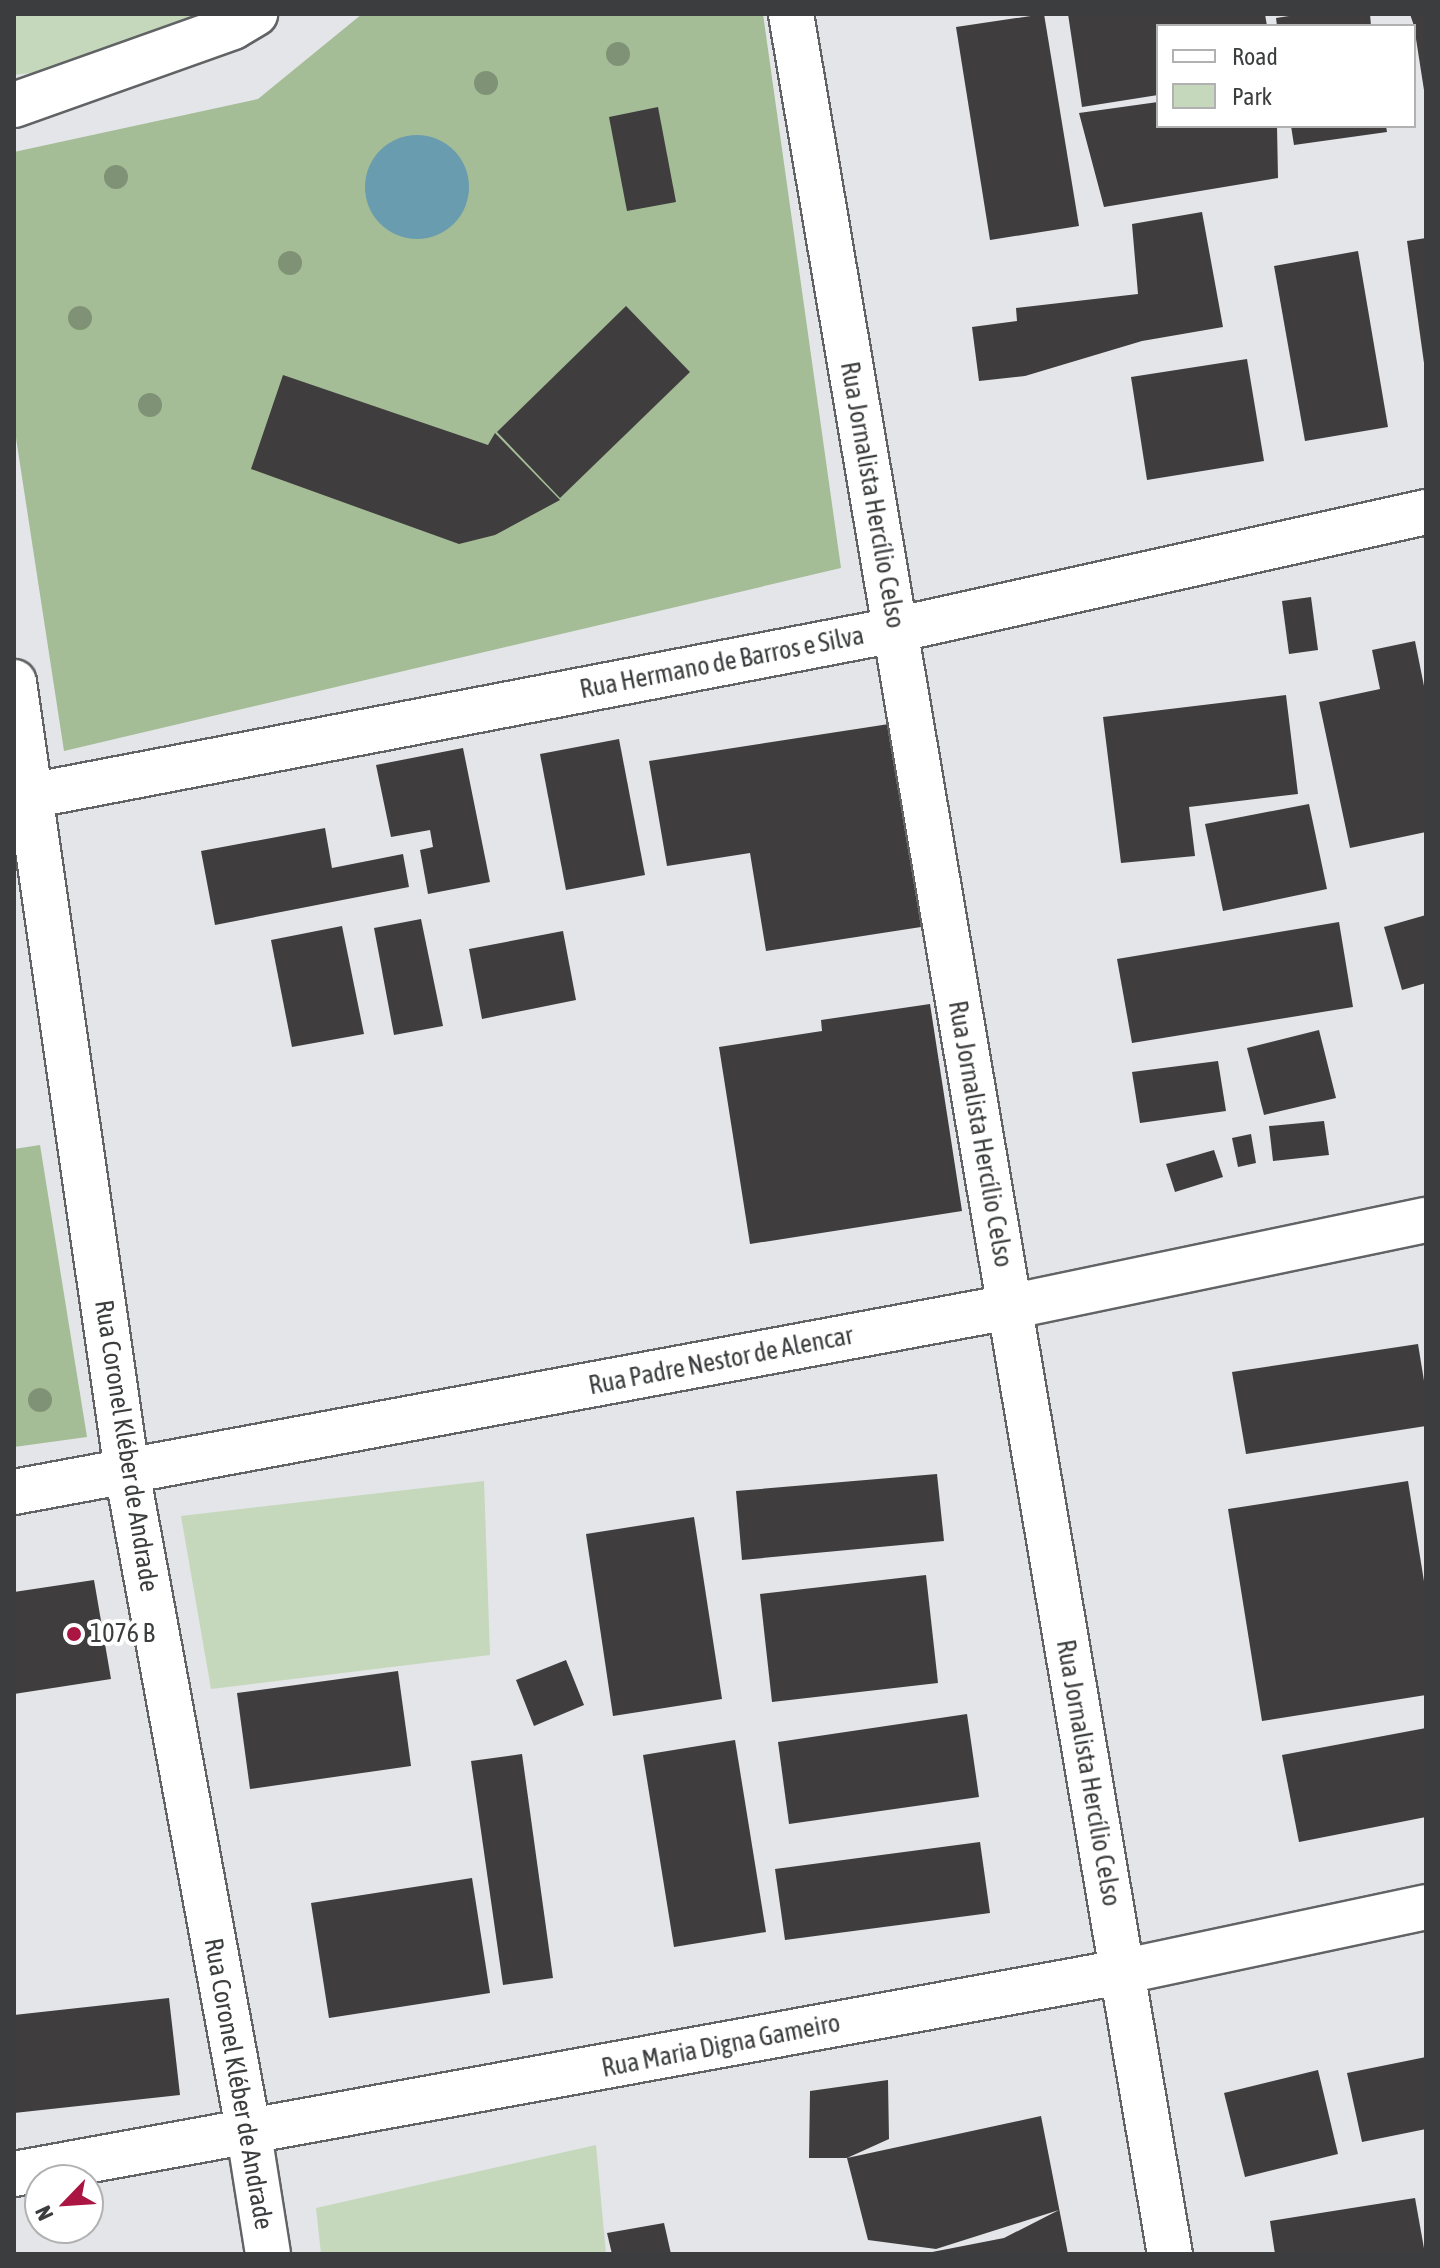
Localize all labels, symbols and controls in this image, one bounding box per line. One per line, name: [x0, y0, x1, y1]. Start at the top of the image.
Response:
legend: [1156, 24, 1416, 128]
text: Road: [1232, 43, 1278, 70]
text: Park: [1232, 83, 1272, 110]
street label: Rua Jornalista Hercílio Celso: [833, 359, 911, 631]
street label: Rua Hermano de Barros e Silva: [577, 620, 867, 706]
street label: Rua Jornalista Hercílio Celso: [941, 998, 1019, 1270]
street label: Rua Coronel Kléber de Andrade: [88, 1298, 164, 1594]
street label: Rua Padre Nestor de Alencar: [586, 1320, 856, 1402]
place label: 1076 B: [90, 1618, 155, 1650]
marker: 1076 B: [65, 1625, 83, 1643]
street label: Rua Jornalista Hercílio Celso: [1049, 1637, 1127, 1909]
street label: Rua Coronel Kléber de Andrade: [197, 1936, 279, 2232]
street label: Rua Maria Digna Gameiro: [599, 2008, 843, 2084]
north arrow: [24, 2164, 104, 2244]
text: N: [30, 2202, 59, 2225]

